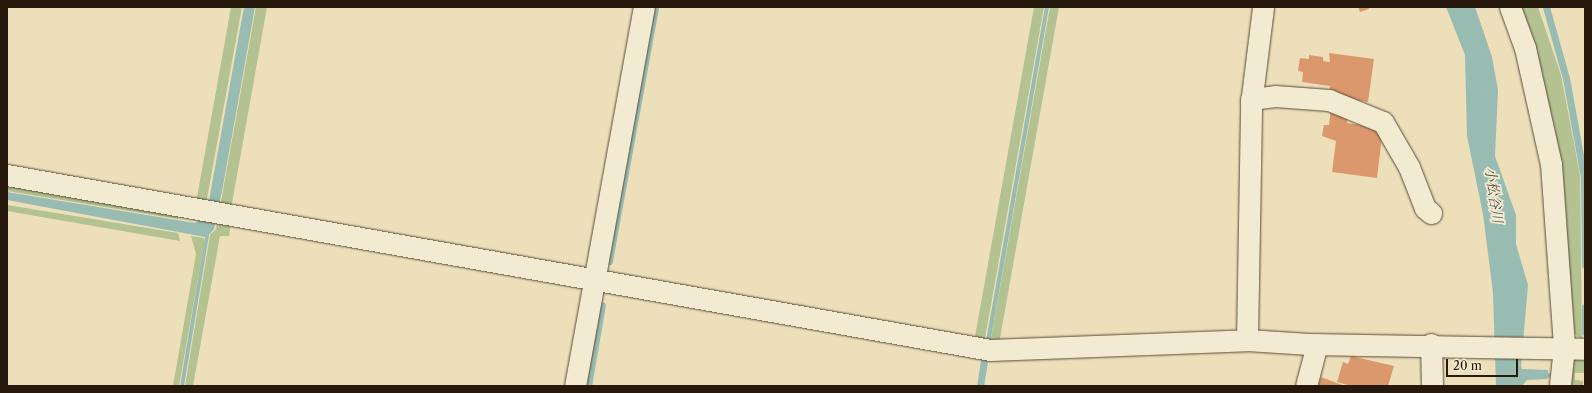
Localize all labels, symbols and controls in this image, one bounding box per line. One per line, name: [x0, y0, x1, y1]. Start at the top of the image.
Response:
water label: 小松谷川: [1482, 166, 1506, 224]
scale bar: [1448, 351, 1520, 377]
text: 20 m: [1453, 358, 1482, 373]

